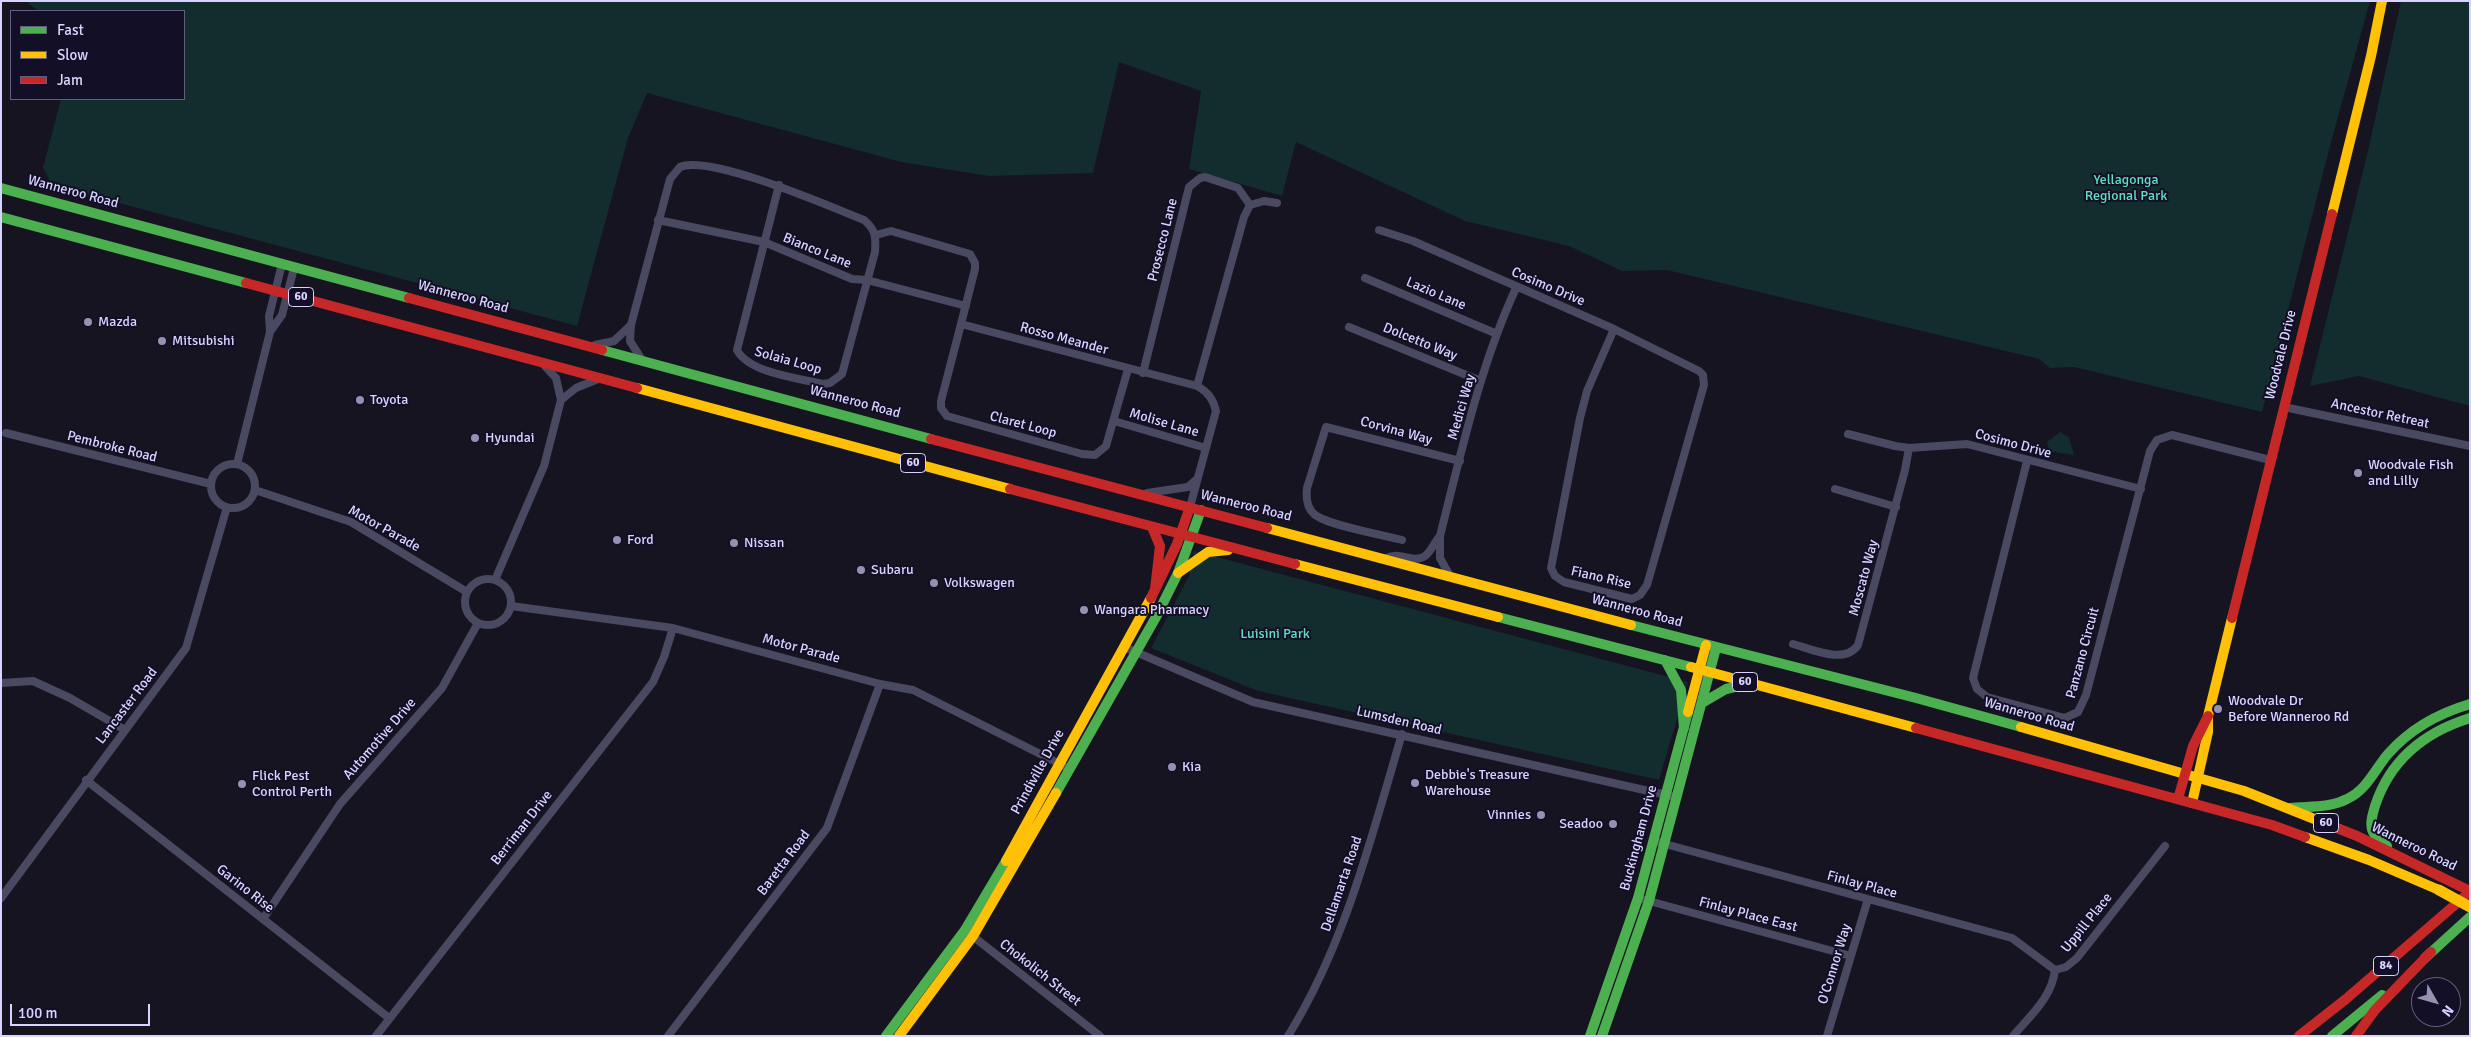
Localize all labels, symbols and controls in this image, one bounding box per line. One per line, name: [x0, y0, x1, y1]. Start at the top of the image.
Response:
legend: [10, 10, 185, 100]
text: Fast: [57, 21, 84, 39]
text: Slow: [57, 46, 88, 64]
text: Jam: [57, 71, 83, 89]
street label: Wanneroo Road: [26, 172, 120, 212]
park label: Yellagonga Regional Park: [2085, 172, 2167, 204]
street label: Prosecco Lane: [1145, 197, 1181, 283]
street label: Bianco Lane: [780, 230, 854, 272]
street label: Cosimo Drive: [1509, 264, 1587, 310]
street label: Lazio Lane: [1403, 274, 1469, 314]
street label: Wanneroo Road: [416, 277, 510, 317]
road number: 60: [288, 288, 314, 306]
street label: Woodvale Drive: [2262, 308, 2300, 402]
place label: Mazda: [98, 314, 137, 330]
marker: Mazda: [82, 316, 94, 328]
street label: Rosso Meander: [1018, 319, 1110, 359]
street label: Dolcetto Way: [1380, 319, 1460, 365]
place label: Mitsubishi: [172, 333, 234, 349]
marker: Mitsubishi: [156, 335, 168, 347]
street label: Solaia Loop: [752, 343, 824, 379]
street label: Medici Way: [1445, 372, 1479, 442]
street label: Wanneroo Road: [808, 382, 902, 422]
place label: Toyota: [370, 392, 408, 408]
marker: Toyota: [354, 394, 366, 406]
street label: Ancestor Retreat: [2329, 395, 2431, 433]
street label: Molise Lane: [1127, 405, 1201, 441]
street label: Claret Loop: [988, 408, 1058, 442]
street label: Corvina Way: [1358, 413, 1434, 449]
street label: Cosimo Drive: [1973, 426, 2053, 462]
street label: Pembroke Road: [65, 428, 159, 466]
place label: Hyundai: [485, 430, 535, 446]
marker: Hyundai: [469, 432, 481, 444]
road number: 60: [900, 453, 926, 472]
place label: Woodvale Fish and Lilly: [2368, 457, 2454, 490]
marker: Woodvale Fish and Lilly: [2352, 467, 2364, 479]
street label: Wanneroo Road: [1199, 487, 1293, 525]
street label: Motor Parade: [345, 502, 423, 556]
place label: Ford: [627, 532, 654, 548]
marker: Ford: [611, 534, 623, 546]
place label: Nissan: [744, 535, 784, 551]
marker: Nissan: [728, 537, 740, 549]
street label: Moscato Way: [1846, 538, 1882, 618]
place label: Subaru: [871, 562, 914, 578]
street label: Fiano Rise: [1569, 563, 1633, 593]
marker: Subaru: [855, 564, 867, 576]
place label: Volkswagen: [944, 575, 1015, 591]
marker: Volkswagen: [928, 577, 940, 589]
street label: Wanneroo Road: [1590, 591, 1684, 631]
place label: Wangara Pharmacy: [1094, 602, 1209, 618]
marker: Wangara Pharmacy: [1078, 604, 1090, 616]
street label: Panzano Circuit: [2063, 606, 2103, 700]
park label: Luisini Park: [1240, 626, 1310, 642]
street label: Motor Parade: [760, 631, 842, 667]
street label: Lancaster Road: [93, 664, 161, 748]
road number: 60: [1732, 672, 1758, 692]
place label: Woodvale Dr Before Wanneroo Rd: [2228, 693, 2349, 726]
street label: Wanneroo Road: [1982, 694, 2076, 736]
street label: Automotive Drive: [340, 695, 420, 783]
street label: Lumsden Road: [1355, 703, 1443, 739]
marker: Woodvale Dr Before Wanneroo Rd: [2212, 703, 2224, 715]
street label: Prindiville Drive: [1008, 726, 1068, 818]
place label: Kia: [1182, 759, 1201, 775]
marker: Kia: [1166, 761, 1178, 773]
place label: Debbie's Treasure Warehouse: [1425, 767, 1530, 800]
place label: Flick Pest Control Perth: [252, 768, 332, 800]
marker: Debbie's Treasure Warehouse: [1409, 777, 1421, 789]
marker: Flick Pest Control Perth: [236, 778, 248, 790]
street label: Buckingham Drive: [1617, 783, 1661, 893]
street label: Berriman Drive: [488, 787, 556, 869]
place label: Vinnies: [1487, 807, 1531, 823]
marker: Vinnies: [1535, 809, 1547, 821]
road number: 60: [2314, 814, 2338, 832]
place label: Seadoo: [1559, 816, 1603, 832]
marker: Seadoo: [1607, 818, 1619, 830]
street label: Wanneroo Road: [2368, 819, 2460, 875]
street label: Baretta Road: [754, 827, 814, 899]
street label: Dellamarta Road: [1318, 834, 1366, 934]
street label: Garino Rise: [213, 861, 277, 917]
street label: Finlay Place: [1825, 868, 1899, 902]
street label: Uppill Place: [2058, 890, 2116, 956]
street label: Finlay Place East: [1697, 894, 1799, 936]
street label: O'Connor Way: [1815, 922, 1855, 1006]
street label: Chokolich Street: [996, 936, 1084, 1010]
road number: 84: [2374, 956, 2398, 976]
north arrow: [2411, 977, 2461, 1027]
scale bar: [12, 994, 152, 1026]
text: N: [2438, 1002, 2457, 1020]
text: 100 m: [18, 1004, 58, 1022]

